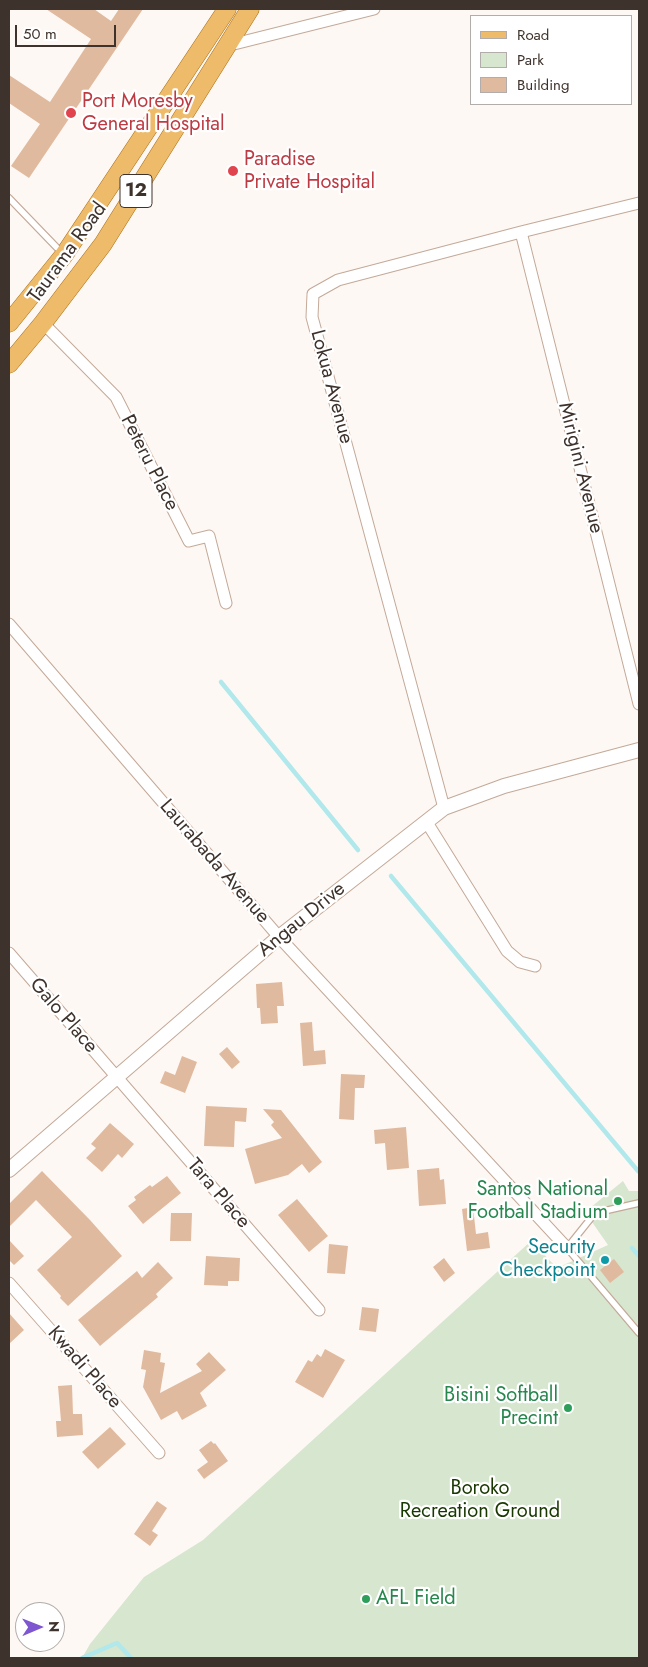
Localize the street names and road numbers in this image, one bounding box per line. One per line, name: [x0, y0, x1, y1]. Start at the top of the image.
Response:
road number: 12: [120, 175, 152, 208]
street label: Taurama Road: [24, 198, 112, 308]
street label: Lokua Avenue: [304, 327, 358, 447]
street label: Mirigini Avenue: [552, 400, 608, 536]
street label: Peteru Place: [115, 411, 183, 515]
street label: Laurabada Avenue: [154, 795, 274, 929]
street label: Angau Drive: [253, 877, 351, 963]
street label: Galo Place: [24, 974, 102, 1058]
street label: Tara Place: [181, 1154, 255, 1234]
street label: Kwadi Place: [42, 1322, 126, 1414]

